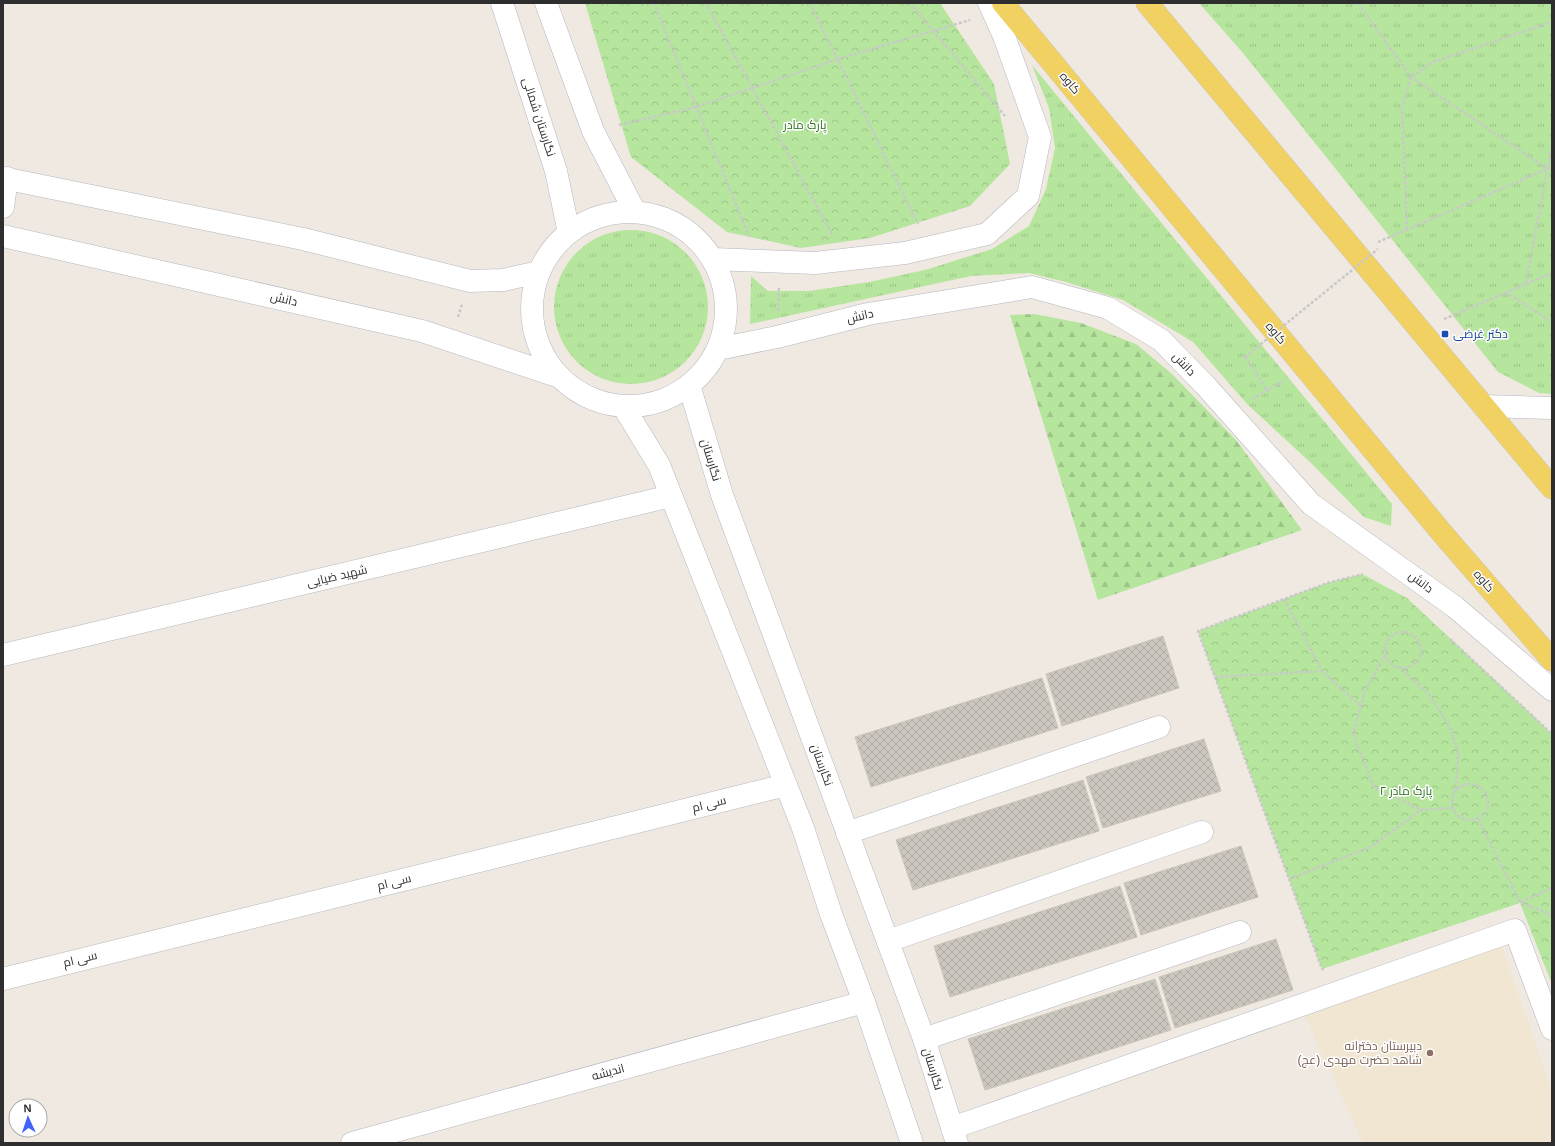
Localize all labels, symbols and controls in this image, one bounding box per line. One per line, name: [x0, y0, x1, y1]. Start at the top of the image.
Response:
street label: کاوه: [1057, 69, 1083, 97]
street label: نگارستان شمالی: [520, 76, 558, 158]
park label: پارک مادر: [783, 118, 827, 134]
street label: دانش: [269, 289, 299, 309]
street label: دانش: [845, 306, 875, 326]
street label: کاوه: [1263, 319, 1289, 347]
place label: دکتر غرضی: [1453, 327, 1508, 341]
marker: دکتر غرضی: [1440, 329, 1450, 339]
street label: دانش: [1170, 349, 1199, 379]
street label: نگارستان: [698, 437, 724, 483]
street label: شهید ضیایی: [305, 562, 369, 590]
street label: کاوه: [1471, 567, 1497, 595]
street label: دانش: [1406, 568, 1436, 596]
street label: نگارستان: [808, 742, 836, 788]
park label: پارک مادر ۲: [1380, 784, 1433, 800]
street label: سی ام: [691, 793, 728, 816]
street label: سی ام: [376, 871, 413, 894]
street label: سی ام: [62, 948, 99, 971]
place label: دبیرستان دخترانه شاهد حضرت مهدی (عج): [1298, 1039, 1422, 1068]
street label: نگارستان: [920, 1046, 946, 1092]
marker: دبیرستان دخترانه شاهد حضرت مهدی (عج): [1425, 1048, 1435, 1058]
street label: اندیشه: [590, 1061, 626, 1083]
north arrow: [8, 1098, 48, 1138]
text: N: [23, 1102, 32, 1114]

